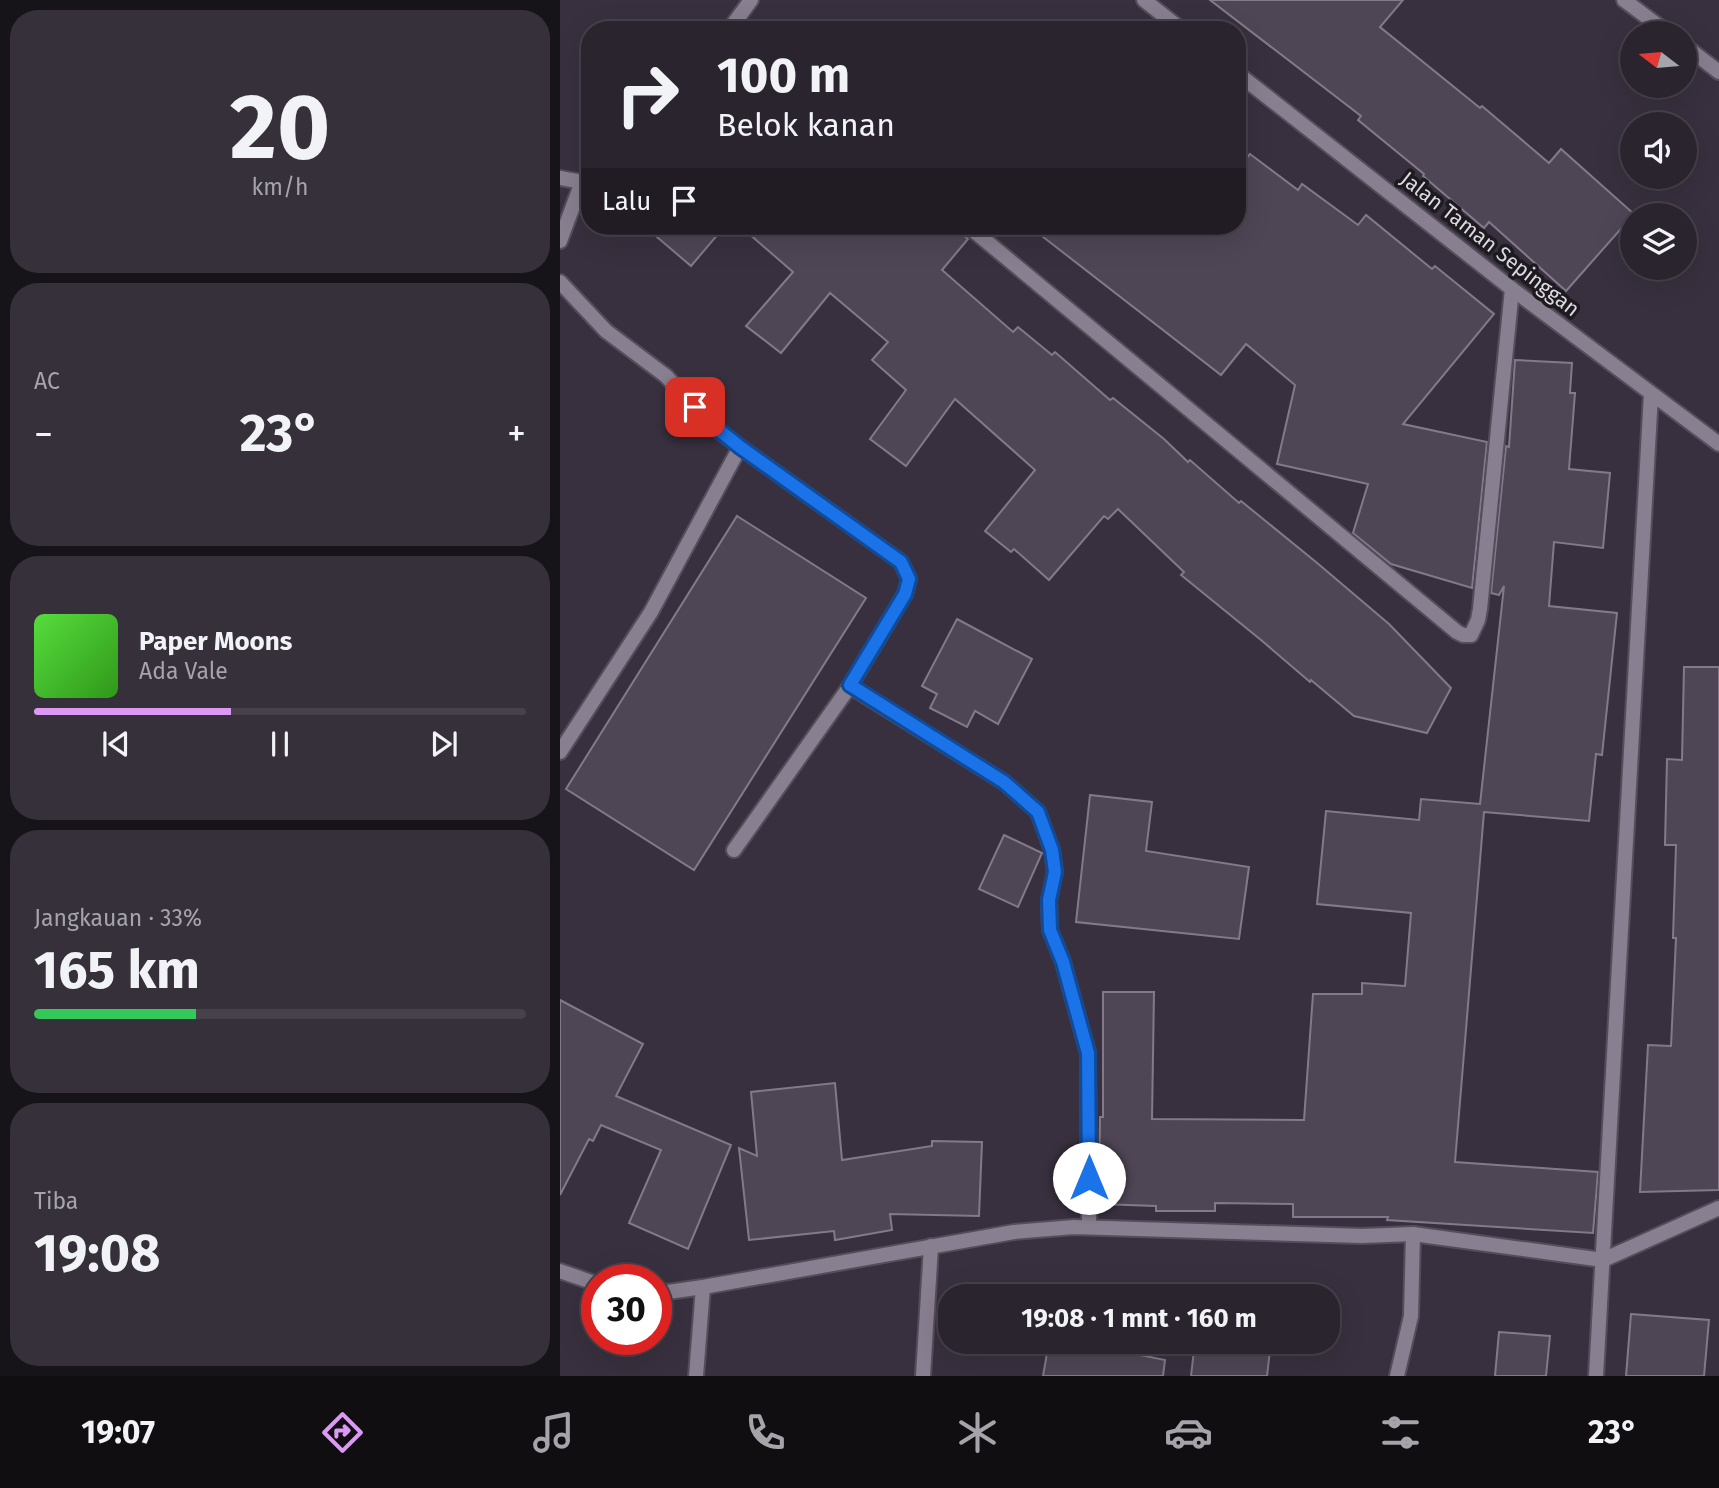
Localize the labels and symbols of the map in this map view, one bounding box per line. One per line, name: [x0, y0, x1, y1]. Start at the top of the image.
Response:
north arrow: [1620, 21, 1698, 98]
street label: Jalan Taman Sepinggan: [1395, 166, 1585, 322]
pin: [665, 377, 725, 437]
position arrow: [1052, 1141, 1126, 1215]
speed limit sign: 30: [581, 1264, 672, 1355]

